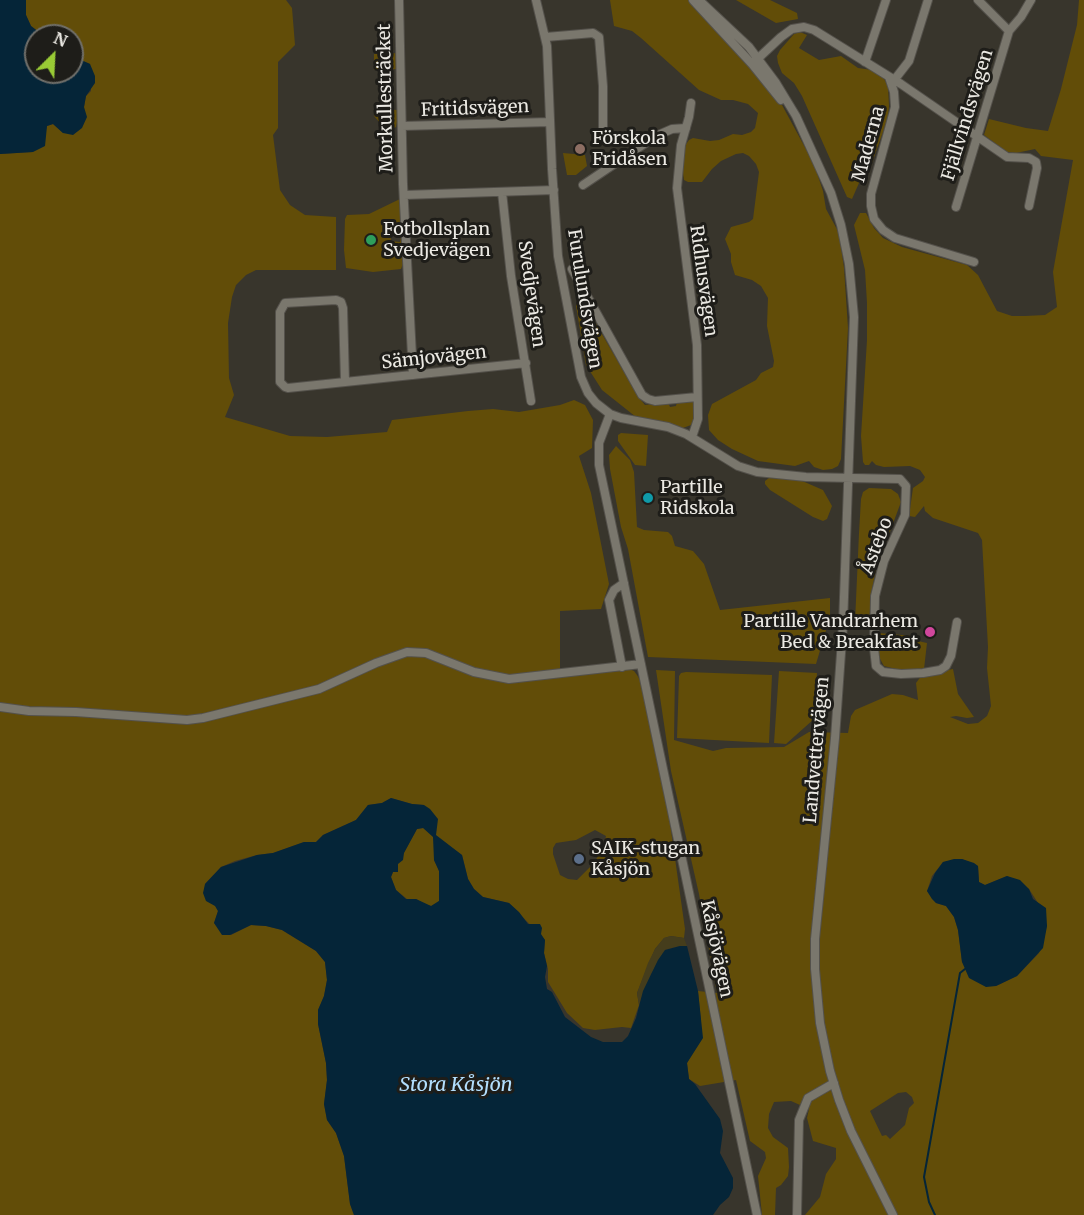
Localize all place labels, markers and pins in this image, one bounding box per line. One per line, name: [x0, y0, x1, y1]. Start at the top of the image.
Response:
place label: Förskola Fridåsen: [592, 128, 667, 170]
marker: Förskola Fridåsen: [573, 142, 587, 156]
place label: Fotbollsplan Svedjevägen: [383, 219, 491, 262]
marker: Fotbollsplan Svedjevägen: [364, 233, 378, 247]
place label: Partille Ridskola: [660, 477, 734, 520]
marker: Partille Ridskola: [641, 491, 655, 505]
place label: Partille Vandrarhem Bed & Breakfast: [743, 611, 918, 654]
marker: Partille Vandrarhem Bed & Breakfast: [923, 625, 937, 639]
place label: SAIK-stugan Kåsjön: [591, 838, 700, 880]
marker: SAIK-stugan Kåsjön: [572, 852, 586, 866]

